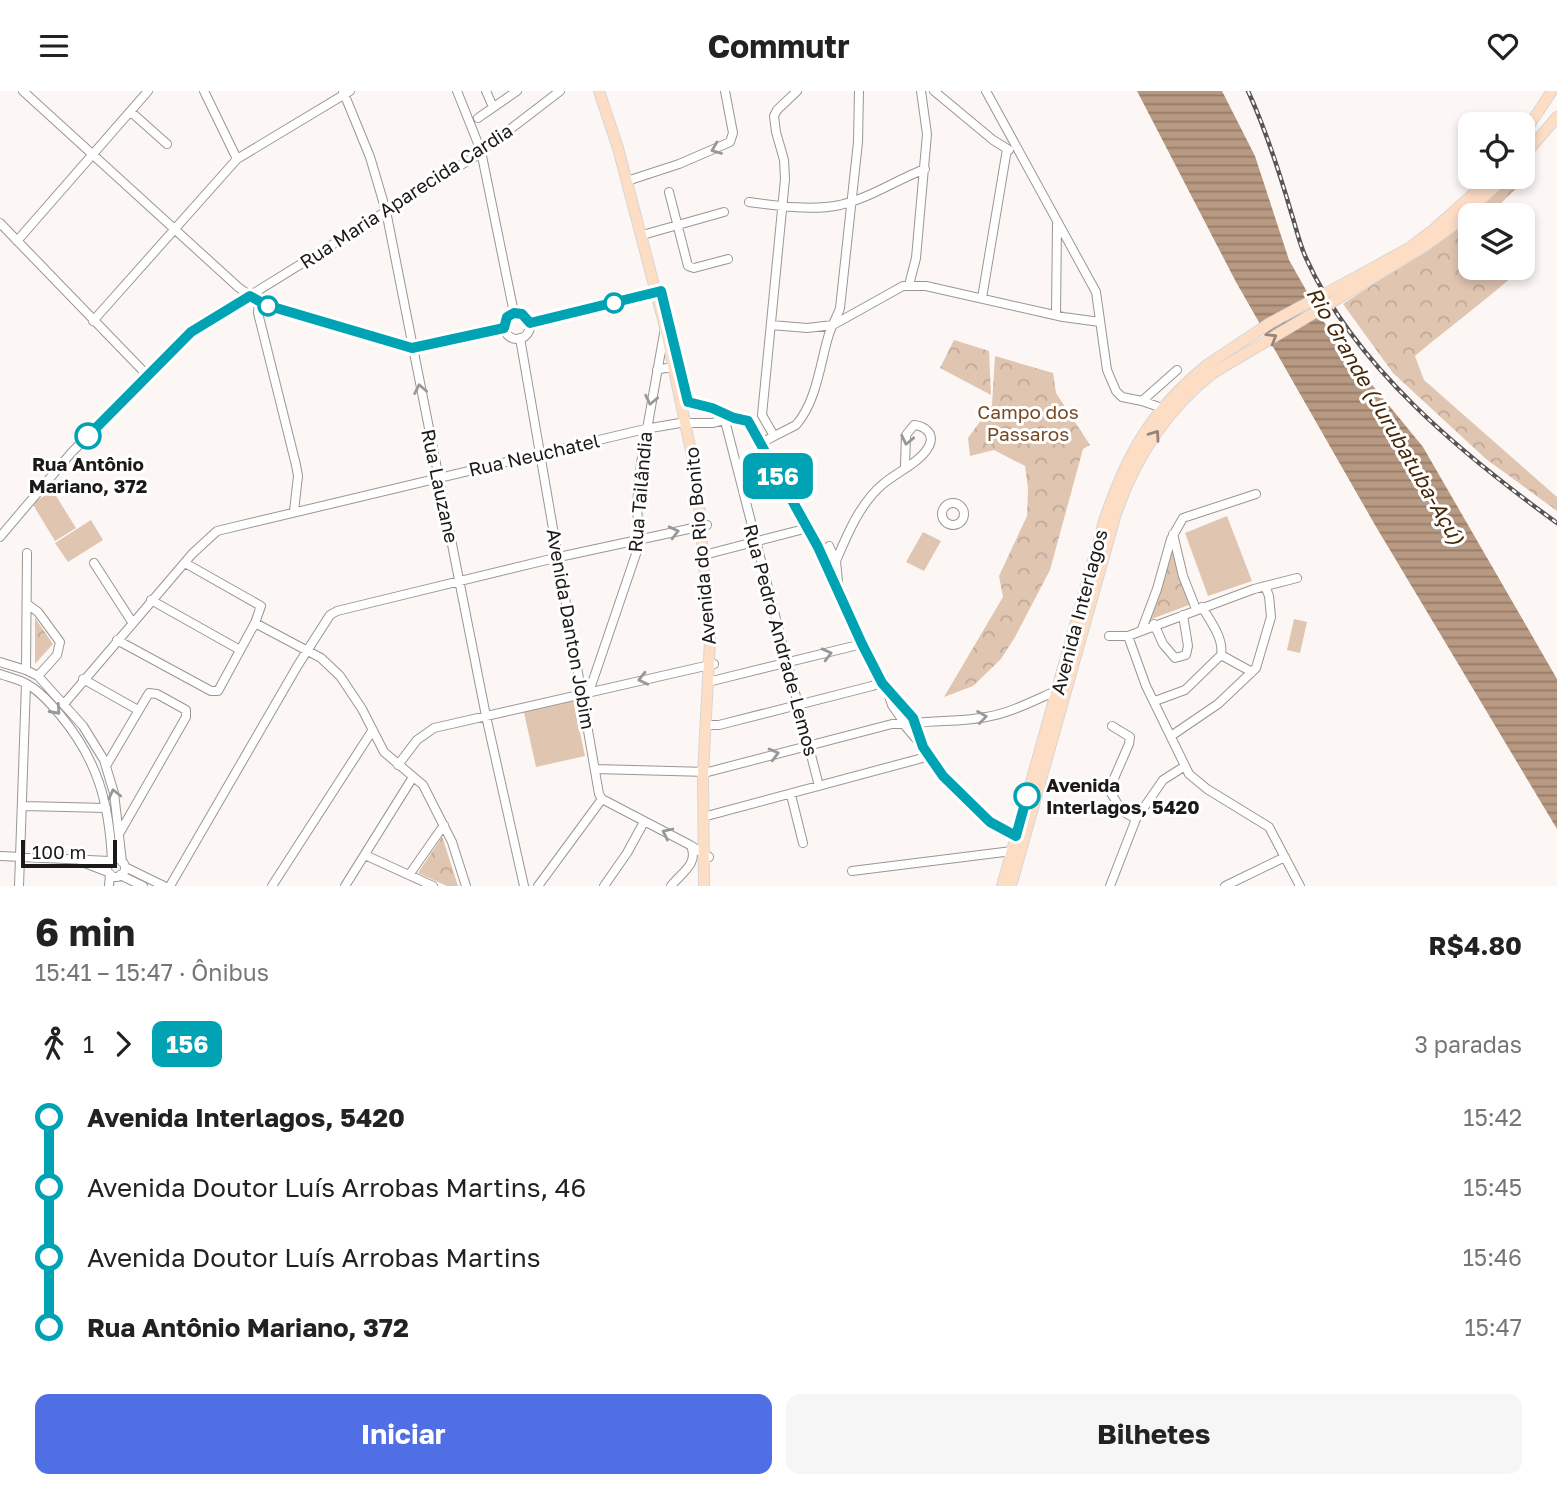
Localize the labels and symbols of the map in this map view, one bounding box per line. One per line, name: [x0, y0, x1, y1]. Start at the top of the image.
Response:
street label: Rua Maria Aparecida Cardia: [295, 118, 516, 273]
one-way arrow: [710, 141, 722, 155]
water label: Rio Grande (Jurubatuba-Açú): [1301, 282, 1470, 549]
unlabelled marker: [604, 293, 624, 313]
unlabelled marker: [258, 296, 278, 316]
one-way arrow: [1264, 334, 1277, 347]
one-way arrow: [414, 383, 429, 395]
one-way arrow: [645, 394, 660, 406]
park label: Campo dos Passaros: [977, 400, 1079, 445]
marker: Rua Antônio Mariano, 372: [75, 423, 101, 449]
street label: Rua Lauzane: [417, 427, 464, 545]
street label: Rua Neuchatel: [466, 428, 602, 481]
street label: Rua Tailândia: [623, 430, 656, 553]
one-way arrow: [1147, 430, 1159, 443]
one-way arrow: [900, 434, 915, 446]
street label: Avenida do Rio Bonito: [679, 446, 720, 646]
place label: Rua Antônio Mariano, 372: [29, 452, 147, 497]
line badge: 156: [738, 453, 818, 499]
street label: Rua Pedro Andrade Lemos: [739, 521, 824, 758]
one-way arrow: [667, 525, 679, 540]
street label: Avenida Danton Jobim: [543, 527, 600, 731]
street label: Avenida Interlagos: [1045, 527, 1112, 697]
one-way arrow: [821, 648, 833, 662]
one-way arrow: [637, 671, 649, 686]
one-way arrow: [48, 702, 60, 715]
one-way arrow: [976, 710, 988, 725]
one-way arrow: [768, 748, 780, 762]
place label: Avenida Interlagos, 5420: [1046, 773, 1200, 818]
marker: Avenida Interlagos, 5420: [1014, 783, 1040, 809]
one-way arrow: [107, 788, 122, 800]
one-way arrow: [662, 828, 674, 842]
scale bar: [21, 837, 117, 869]

